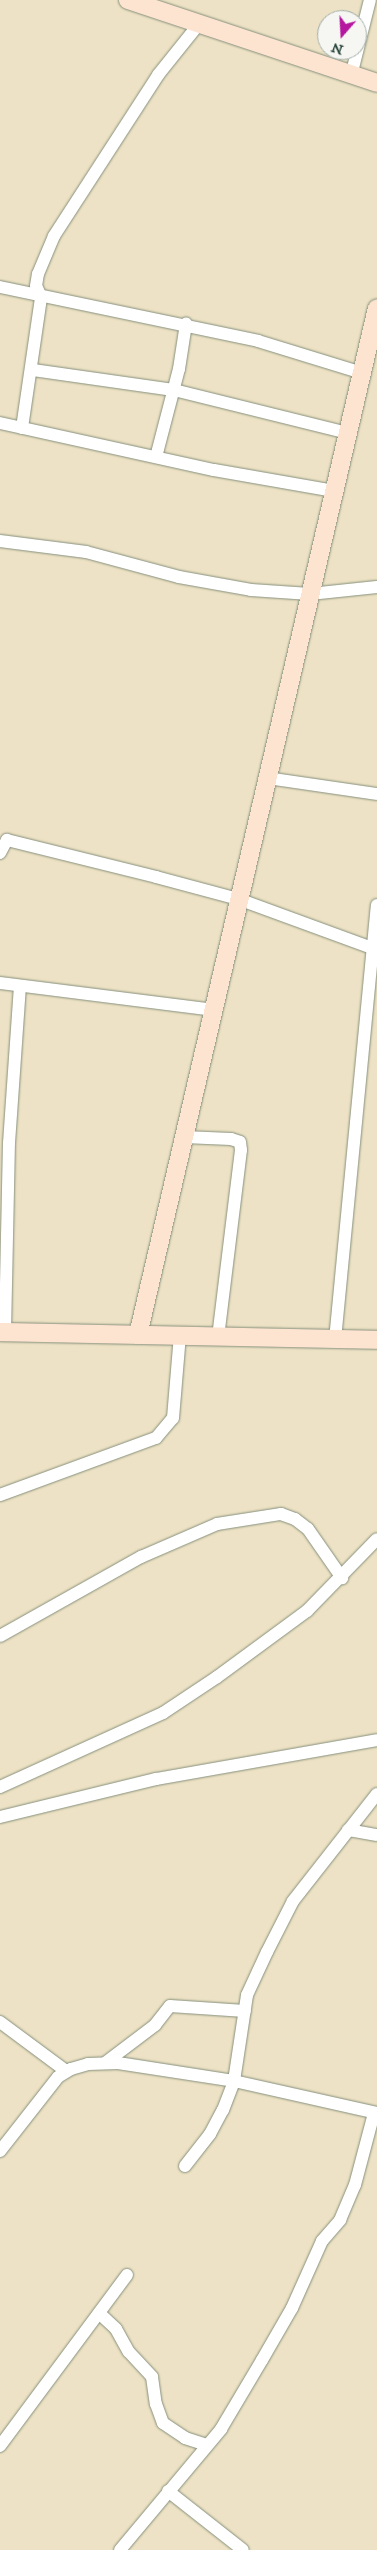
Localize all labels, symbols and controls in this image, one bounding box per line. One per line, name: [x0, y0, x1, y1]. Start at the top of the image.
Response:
north arrow: [317, 10, 367, 60]
text: N: [329, 38, 346, 59]

